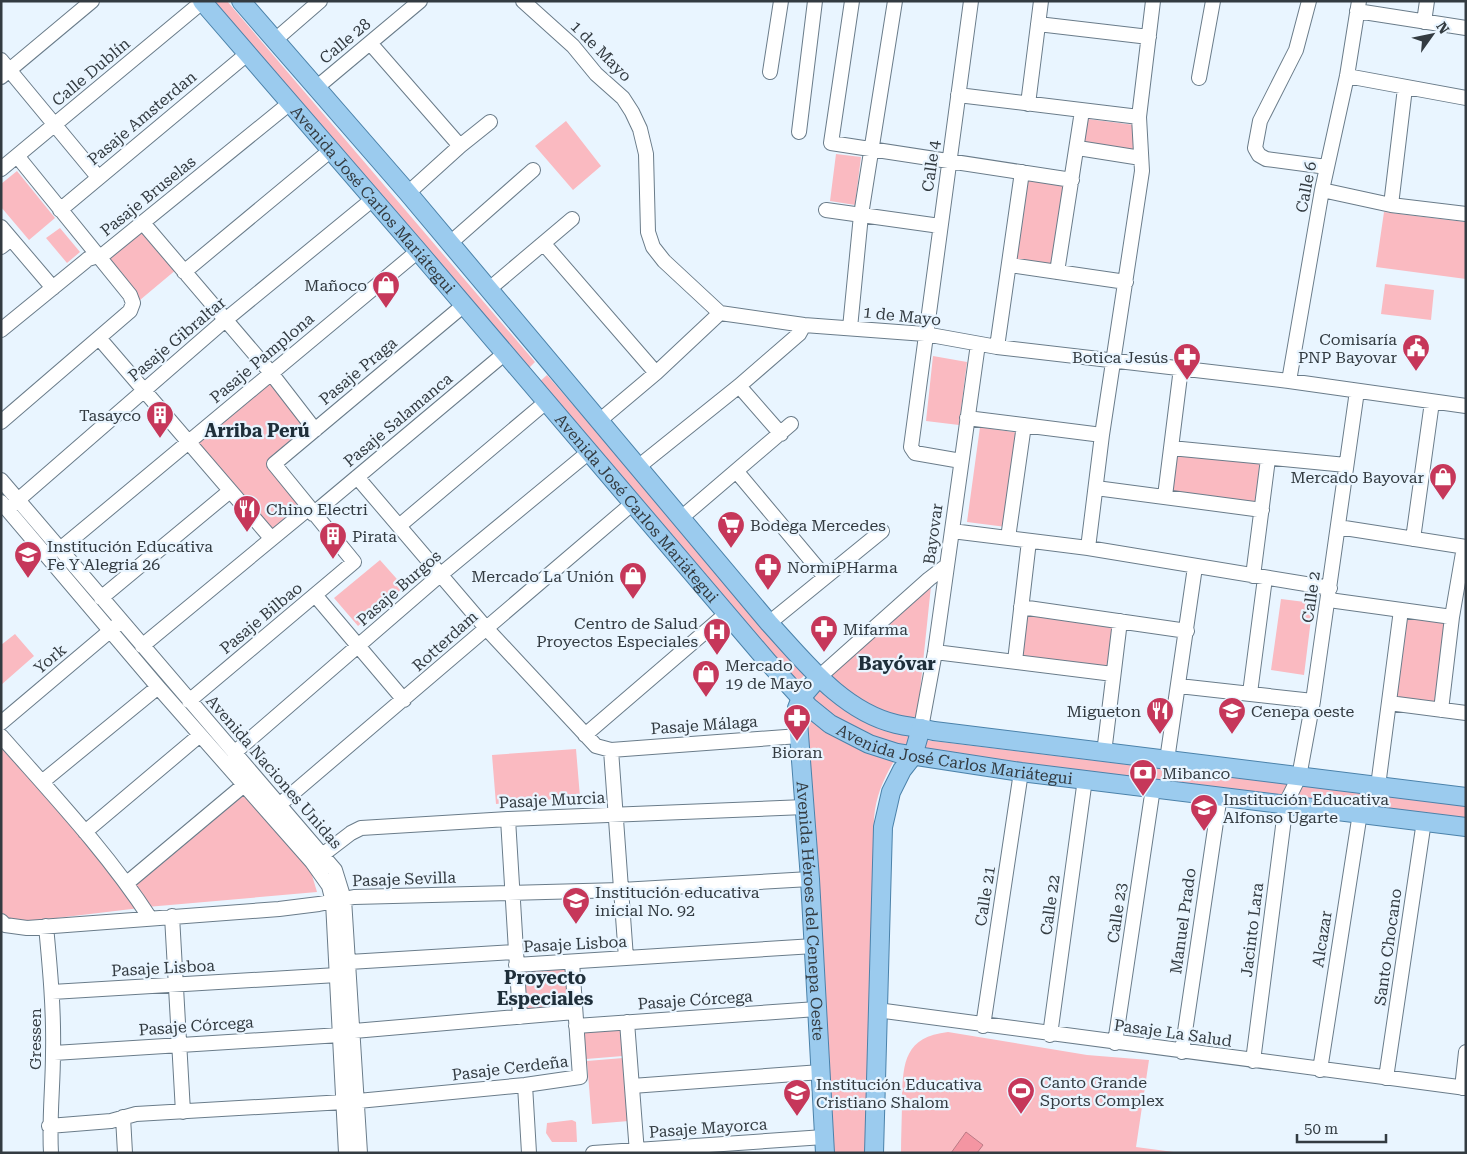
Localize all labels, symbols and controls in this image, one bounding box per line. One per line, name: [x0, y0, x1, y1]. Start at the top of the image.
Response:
north arrow: [1407, 10, 1457, 60]
street label: Calle 28: [316, 14, 374, 68]
street label: 1 de Mayo: [567, 17, 636, 86]
text: N: [1433, 19, 1453, 37]
street label: Calle Dublín: [48, 34, 134, 110]
street label: Pasaje Amsterdan: [84, 67, 200, 169]
street label: Avenida José Carlos Mariátegui: [287, 102, 459, 297]
street label: Calle 4: [918, 139, 944, 193]
street label: Pasaje Bruselas: [97, 152, 200, 240]
street label: Calle 6: [1292, 160, 1320, 214]
shop icon: Mañoco: [371, 270, 401, 309]
place label: Mañoco: [304, 276, 367, 295]
street label: Pasaje Gibraltar: [124, 292, 230, 385]
street label: 1 de Mayo: [862, 302, 942, 330]
street label: Pasaje Pamplona: [206, 309, 318, 407]
place label: Comisaría PNP Bayovar: [1298, 330, 1397, 367]
street label: Pasaje Praga: [315, 333, 401, 409]
public building icon: Comisaría PNP Bayovar: [1401, 333, 1431, 372]
pharmacy icon: Botica Jesús: [1172, 342, 1202, 381]
place label: Botica Jesús: [1072, 348, 1168, 367]
street label: Pasaje Salamanca: [340, 369, 456, 471]
building icon: Tasayco: [145, 400, 175, 439]
place label: Tasayco: [79, 406, 141, 425]
street label: Avenida José Carlos Mariátegui: [551, 410, 723, 606]
district label: Arriba Perú: [204, 420, 310, 441]
shop icon: Mercado Bayovar: [1428, 462, 1458, 501]
place label: Mercado Bayovar: [1290, 468, 1424, 487]
restaurant icon: Chino Electri: [232, 494, 262, 533]
place label: Chino Electri: [266, 500, 368, 519]
street label: Bayovar: [919, 502, 947, 566]
supermarket icon: Bodega Mercedes: [716, 510, 746, 549]
place label: Bodega Mercedes: [750, 516, 886, 535]
building icon: Pirata: [318, 521, 348, 560]
place label: Pirata: [352, 527, 397, 546]
place label: Institución Educativa Fe Y Alegria 26: [47, 537, 213, 574]
school or university icon: Institución Educativa Fe Y Alegria 26: [13, 540, 43, 579]
street label: Pasaje Burgos: [353, 546, 445, 630]
pharmacy icon: NormiPHarma: [753, 552, 783, 591]
place label: NormiPHarma: [787, 558, 898, 577]
shop icon: Mercado La Unión: [618, 561, 648, 600]
place label: Mercado La Unión: [471, 567, 614, 586]
street label: Calle 2: [1298, 570, 1324, 624]
street label: Pasaje Bilbao: [216, 578, 306, 658]
street label: Rotterdam: [408, 606, 482, 675]
place label: Centro de Salud Proyectos Especiales: [536, 614, 698, 651]
pharmacy icon: Mifarma: [809, 614, 839, 653]
hospital icon: Centro de Salud Proyectos Especiales: [702, 617, 732, 656]
place label: Mifarma: [843, 620, 908, 639]
street label: York: [30, 640, 70, 678]
district label: Bayóvar: [858, 652, 936, 675]
place label: Mercado 19 de Mayo: [725, 656, 813, 693]
shop icon: Mercado 19 de Mayo: [691, 659, 721, 698]
street label: Avenida Naciones Unidas: [202, 691, 346, 853]
restaurant icon: Migueton: [1145, 696, 1175, 735]
school or university icon: Cenepa oeste: [1217, 696, 1247, 735]
place label: Migueton: [1067, 702, 1141, 721]
place label: Cenepa oeste: [1251, 702, 1354, 721]
pharmacy icon: Bioran: [782, 703, 812, 742]
street label: Pasaje Málaga: [650, 712, 758, 738]
street label: Avenida José Carlos Mariátegui: [834, 720, 1074, 788]
place label: Bioran: [771, 743, 823, 762]
bank icon: Mibanco: [1128, 758, 1158, 797]
place label: Mibanco: [1162, 764, 1230, 783]
street label: Avenida Héroes del Cenepa Oeste: [793, 781, 828, 1041]
street label: Pasaje Murcia: [498, 788, 606, 812]
place label: Institución Educativa Alfonso Ugarte: [1223, 790, 1389, 827]
school or university icon: Institución Educativa Alfonso Ugarte: [1189, 793, 1219, 832]
street label: Calle 21: [971, 864, 999, 928]
street label: Manuel Prado: [1166, 867, 1200, 975]
street label: Pasaje Sevilla: [352, 868, 457, 890]
street label: Calle 22: [1036, 874, 1064, 936]
street label: Jacinto Lara: [1237, 881, 1267, 978]
street label: Calle 23: [1103, 882, 1131, 944]
place label: Institución educativa inicial No. 92: [595, 883, 760, 920]
school or university icon: Institución educativa inicial No. 92: [561, 886, 591, 925]
street label: Santo Chocano: [1370, 887, 1406, 1007]
street label: Alcazar: [1308, 909, 1336, 969]
street label: Pasaje Lisboa: [523, 932, 628, 956]
street label: Pasaje Lisboa: [111, 956, 216, 980]
district label: Proyecto Especiales: [497, 967, 593, 1009]
street label: Pasaje Córcega: [637, 986, 753, 1013]
street label: Gressen: [26, 1008, 45, 1070]
street label: Pasaje Córcega: [138, 1012, 254, 1039]
street label: Pasaje La Salud: [1113, 1015, 1233, 1051]
street label: Pasaje Cerdeña: [451, 1051, 570, 1085]
place label: Canto Grande Sports Complex: [1040, 1073, 1165, 1110]
place label: Institución Educativa Cristiano Shalom: [816, 1075, 982, 1112]
sports icon: Canto Grande Sports Complex: [1006, 1076, 1036, 1115]
school or university icon: Institución Educativa Cristiano Shalom: [782, 1078, 812, 1117]
scale bar: [1297, 1112, 1386, 1144]
street label: Pasaje Mayorca: [648, 1114, 768, 1142]
text: 50 m: [1304, 1120, 1339, 1138]

